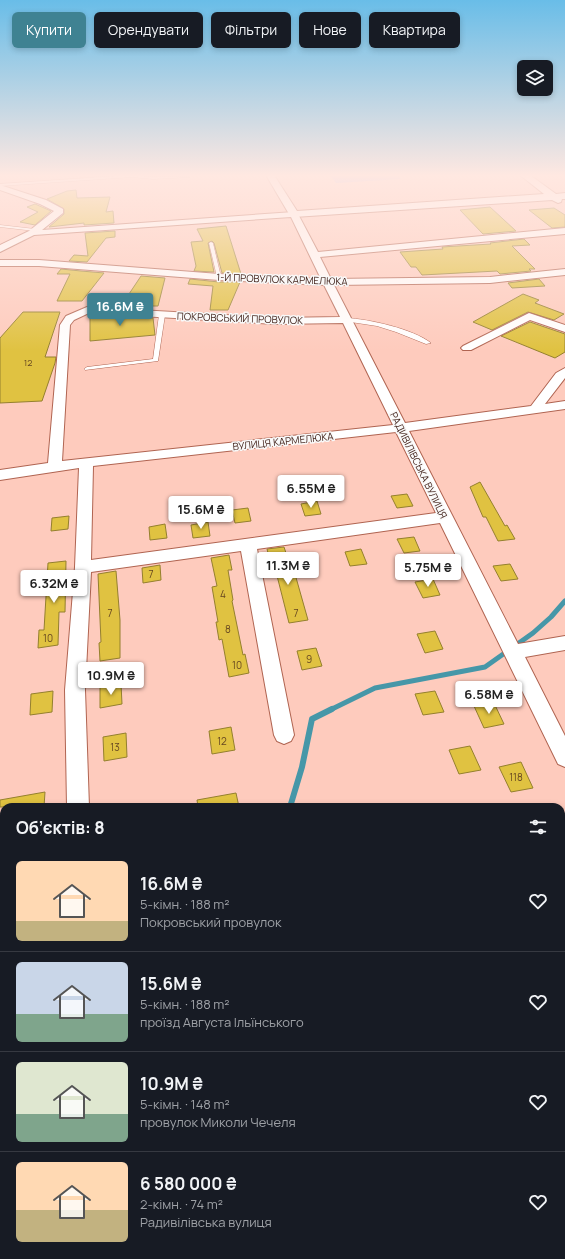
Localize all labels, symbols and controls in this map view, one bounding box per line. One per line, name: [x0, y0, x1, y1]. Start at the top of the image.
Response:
chip: Купити: [12, 12, 86, 48]
chip: Орендувати: [94, 12, 203, 48]
chip: Фільтри: [211, 12, 291, 48]
chip: Нове: [299, 12, 361, 48]
chip: Квартира: [369, 12, 460, 48]
map controls: [517, 60, 553, 96]
button: layers: [517, 60, 553, 96]
street label: 1-Й ПРОВУЛОК КАРМЕЛЮКА: [216, 270, 349, 288]
pin: 16.6M ₴: [83, 293, 157, 327]
text: 16.6M ₴: [96, 297, 144, 315]
street label: ПОКРОВСЬКИЙ ПРОВУЛОК: [177, 309, 303, 327]
house number: 12: [24, 356, 32, 369]
street label: РАДИВІЛІВСЬКА ВУЛИЦЯ: [387, 409, 451, 521]
street label: ВУЛИЦЯ КАРМЕЛЮКА: [232, 429, 335, 453]
pin: 6.55M ₴: [274, 475, 348, 509]
text: 6.55M ₴: [286, 479, 336, 497]
pin: 15.6M ₴: [164, 496, 238, 530]
text: 15.6M ₴: [177, 500, 225, 518]
pin: 11.3M ₴: [251, 552, 325, 586]
pin: 5.75M ₴: [391, 554, 465, 588]
text: 11.3M ₴: [266, 556, 310, 574]
text: 5.75M ₴: [404, 558, 452, 576]
house number: 7: [148, 567, 154, 581]
pin: 6.32M ₴: [17, 570, 91, 604]
text: 6.32M ₴: [29, 574, 79, 592]
house number: 4: [220, 587, 226, 601]
house number: 7: [107, 606, 113, 620]
house number: 7: [293, 606, 299, 620]
house number: 8: [225, 622, 231, 636]
house number: 10: [43, 631, 53, 645]
house number: 9: [306, 652, 312, 666]
house number: 10: [232, 658, 242, 672]
pin: 10.9M ₴: [74, 662, 148, 696]
text: 10.9M ₴: [87, 666, 135, 684]
pin: 6.58M ₴: [452, 681, 526, 715]
text: 6.58M ₴: [464, 685, 514, 703]
house number: 12: [217, 734, 227, 748]
house number: 13: [110, 740, 120, 754]
house number: 118: [509, 770, 523, 784]
text: Об’єктів: 8: [16, 816, 105, 839]
icon: filters: [527, 816, 549, 838]
text: 16.6M ₴: [140, 872, 202, 895]
icon: home: [48, 877, 96, 925]
icon: heart: [527, 890, 549, 912]
text: 5-кімн. · 188 m²: [140, 895, 230, 913]
text: Покровський провулок: [140, 913, 281, 931]
text: 15.6M ₴: [140, 972, 202, 995]
icon: home: [48, 978, 96, 1026]
icon: heart: [527, 991, 549, 1013]
text: 5-кімн. · 188 m²: [140, 995, 230, 1013]
text: проїзд Августа Ільїнського: [140, 1013, 304, 1031]
text: 10.9M ₴: [140, 1072, 203, 1095]
icon: home: [48, 1078, 96, 1126]
icon: heart: [527, 1091, 549, 1113]
text: 5-кімн. · 148 m²: [140, 1095, 230, 1113]
text: провулок Миколи Чечеля: [140, 1113, 296, 1131]
text: 6 580 000 ₴: [140, 1172, 237, 1195]
icon: home: [48, 1178, 96, 1226]
icon: heart: [527, 1191, 549, 1213]
text: 2-кімн. · 74 m²: [140, 1195, 223, 1213]
text: Радивілівська вулиця: [140, 1213, 272, 1231]

